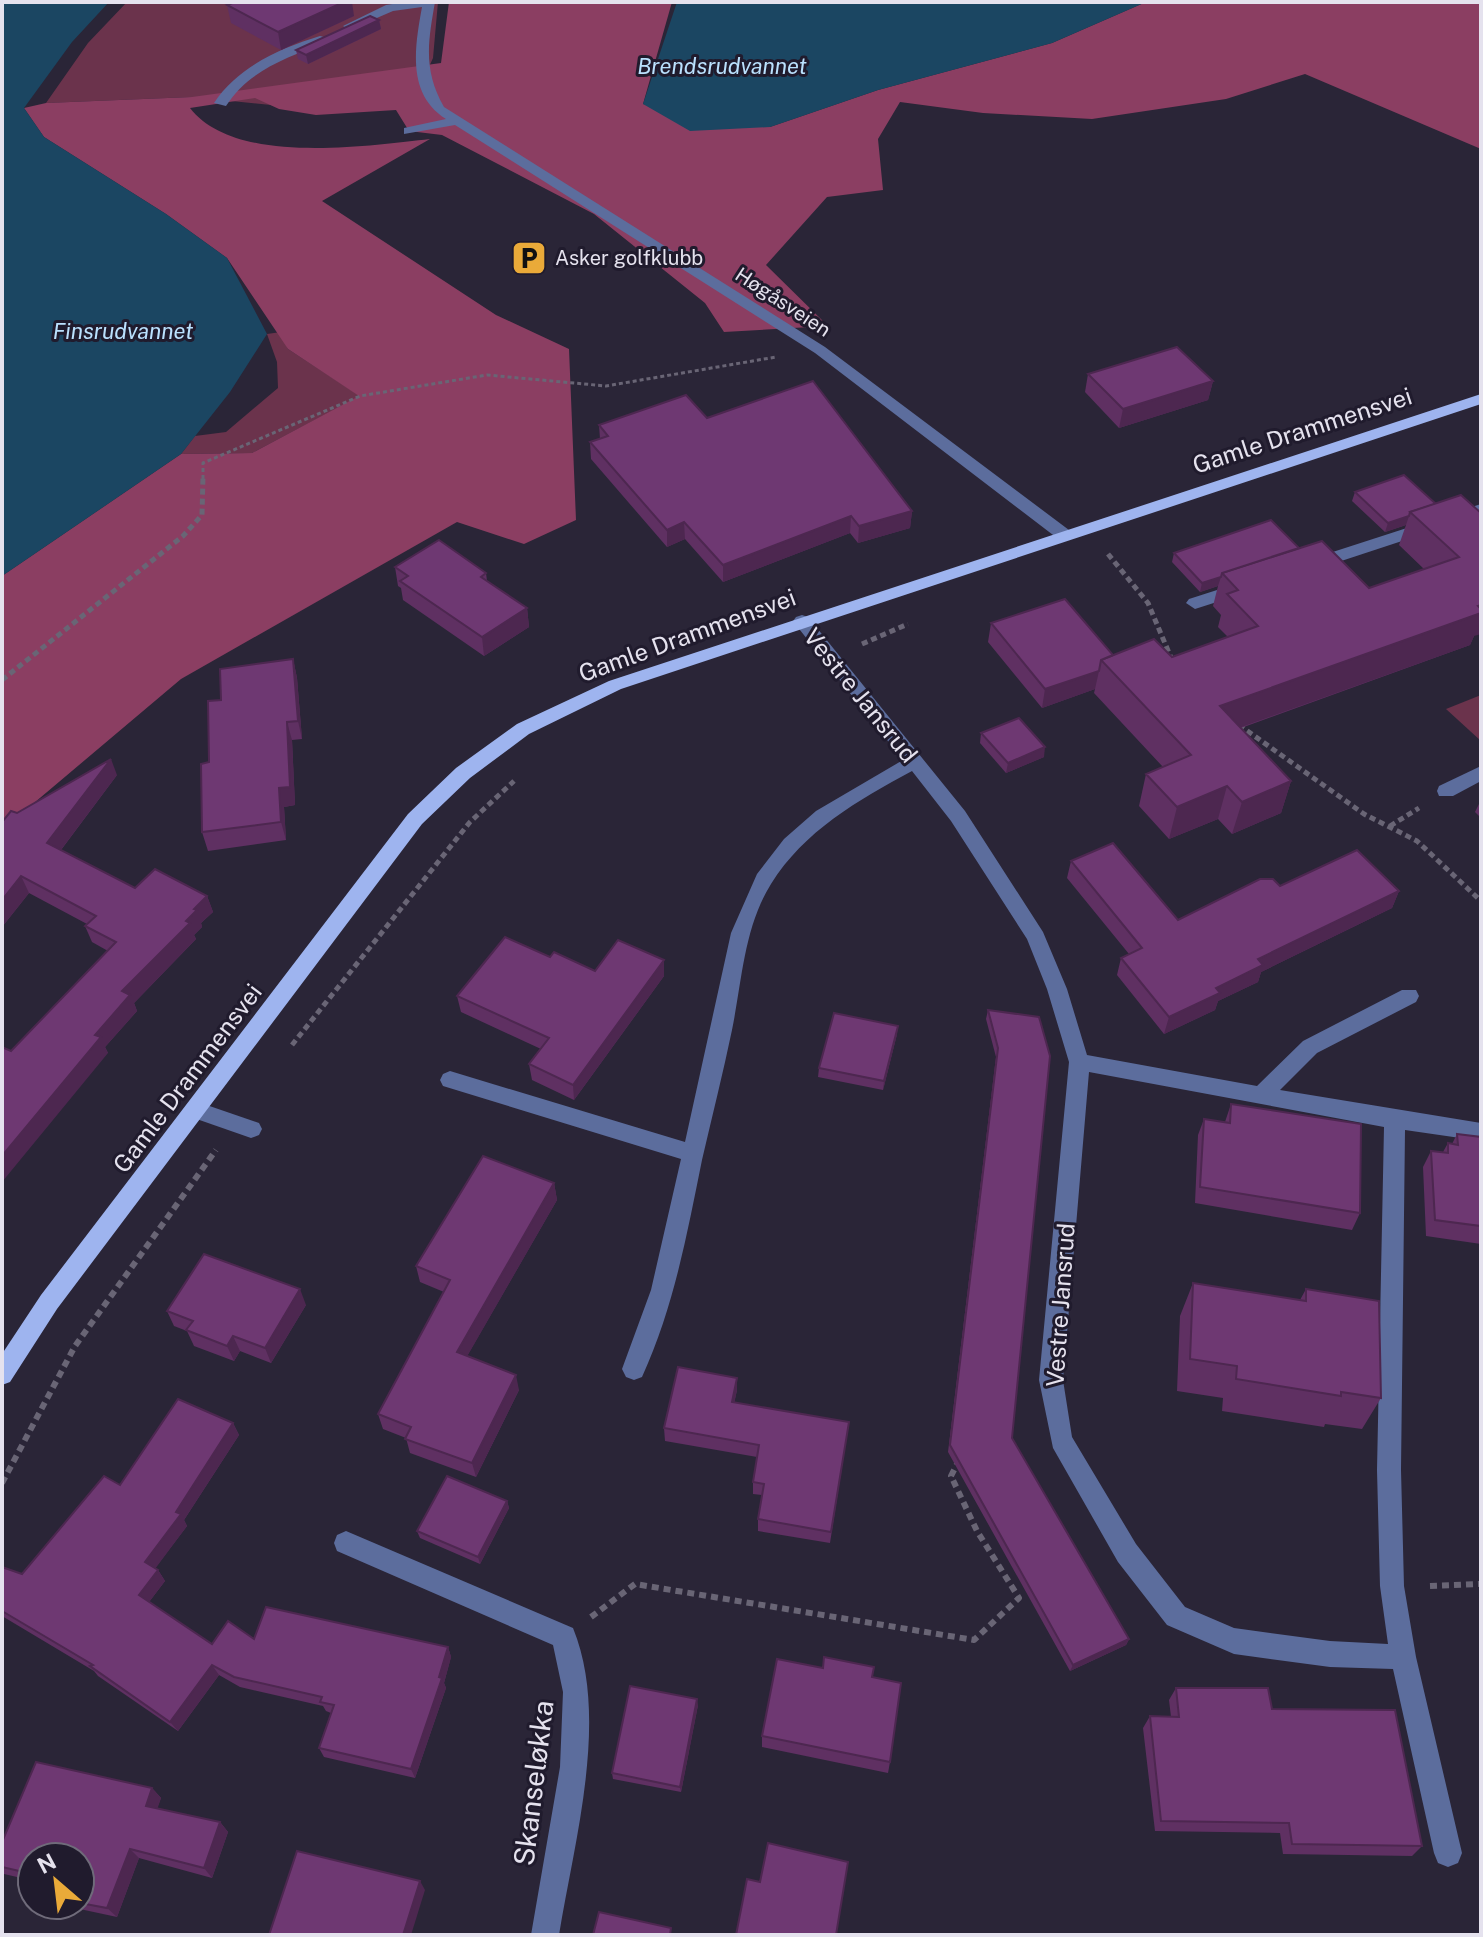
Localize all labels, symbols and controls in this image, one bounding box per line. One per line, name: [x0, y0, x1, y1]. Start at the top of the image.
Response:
water label: Brendsrudvannet: [637, 53, 808, 79]
parking icon: Asker golfklubb: [510, 239, 548, 277]
place label: Asker golfklubb: [555, 246, 703, 270]
street label: Høgåsveien: [731, 262, 835, 342]
water label: Finsrudvannet: [53, 318, 194, 344]
street label: Gamle Drammensvei: [1189, 381, 1415, 479]
street label: Gamle Drammensvei: [575, 583, 799, 687]
street label: Vestre Jansrud: [798, 622, 924, 768]
street label: Gamle Drammensvei: [107, 978, 267, 1178]
street label: Vestre Jansrud: [1040, 1222, 1080, 1388]
street label: Skanseløkka: [506, 1698, 560, 1868]
north arrow: [16, 1841, 96, 1921]
text: N: [33, 1848, 60, 1879]

